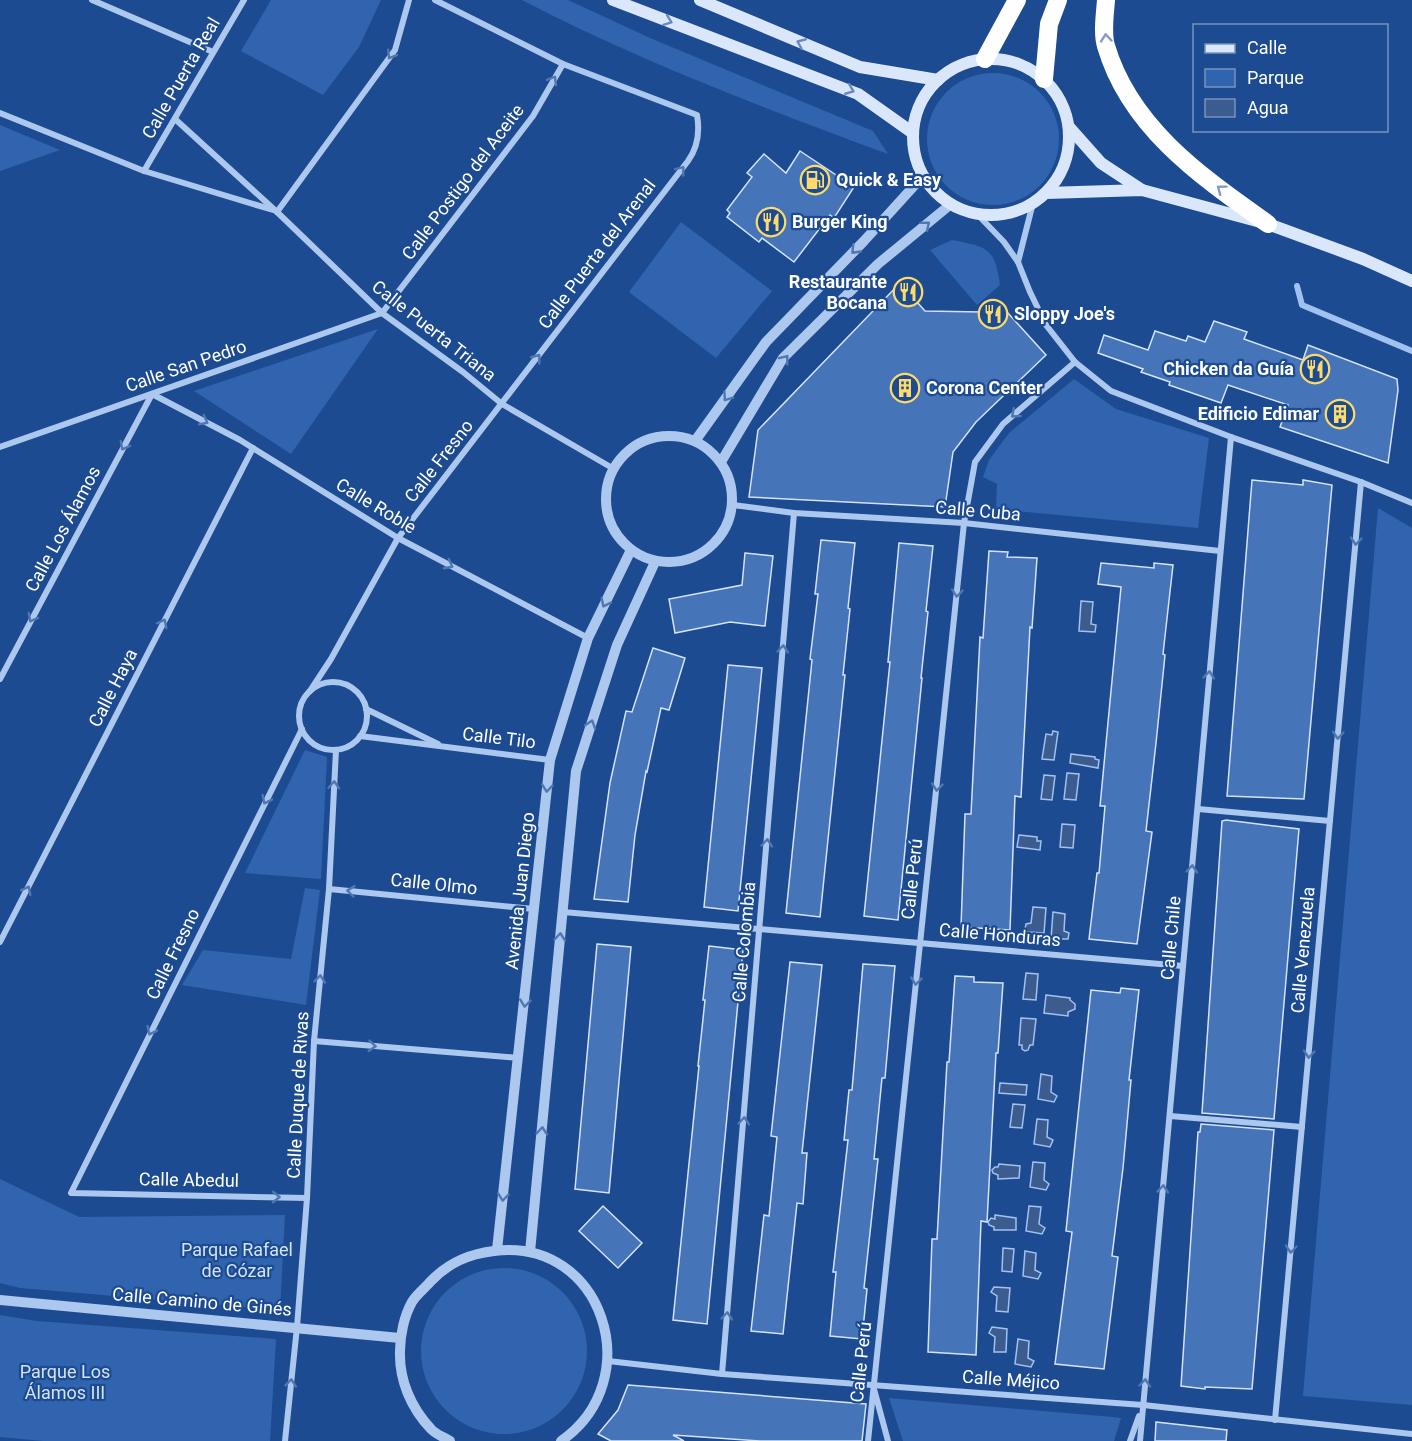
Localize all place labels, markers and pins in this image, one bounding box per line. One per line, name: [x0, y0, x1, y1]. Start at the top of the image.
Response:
fuel station icon: Quick & Easy: [799, 164, 831, 196]
place label: Quick & Easy: [836, 169, 942, 190]
restaurant icon: Burger King: [755, 206, 787, 238]
place label: Burger King: [792, 211, 888, 232]
place label: Restaurante Bocana: [789, 271, 887, 313]
restaurant icon: Restaurante Bocana: [892, 276, 924, 308]
restaurant icon: Sloppy Joe's: [977, 298, 1009, 330]
place label: Sloppy Joe's: [1014, 303, 1115, 324]
restaurant icon: Chicken da Guía: [1299, 353, 1331, 385]
place label: Chicken da Guía: [1163, 358, 1294, 379]
building icon: Corona Center: [889, 372, 921, 404]
place label: Corona Center: [926, 377, 1043, 398]
building icon: Edificio Edimar: [1324, 398, 1356, 430]
place label: Edificio Edimar: [1198, 403, 1319, 424]

